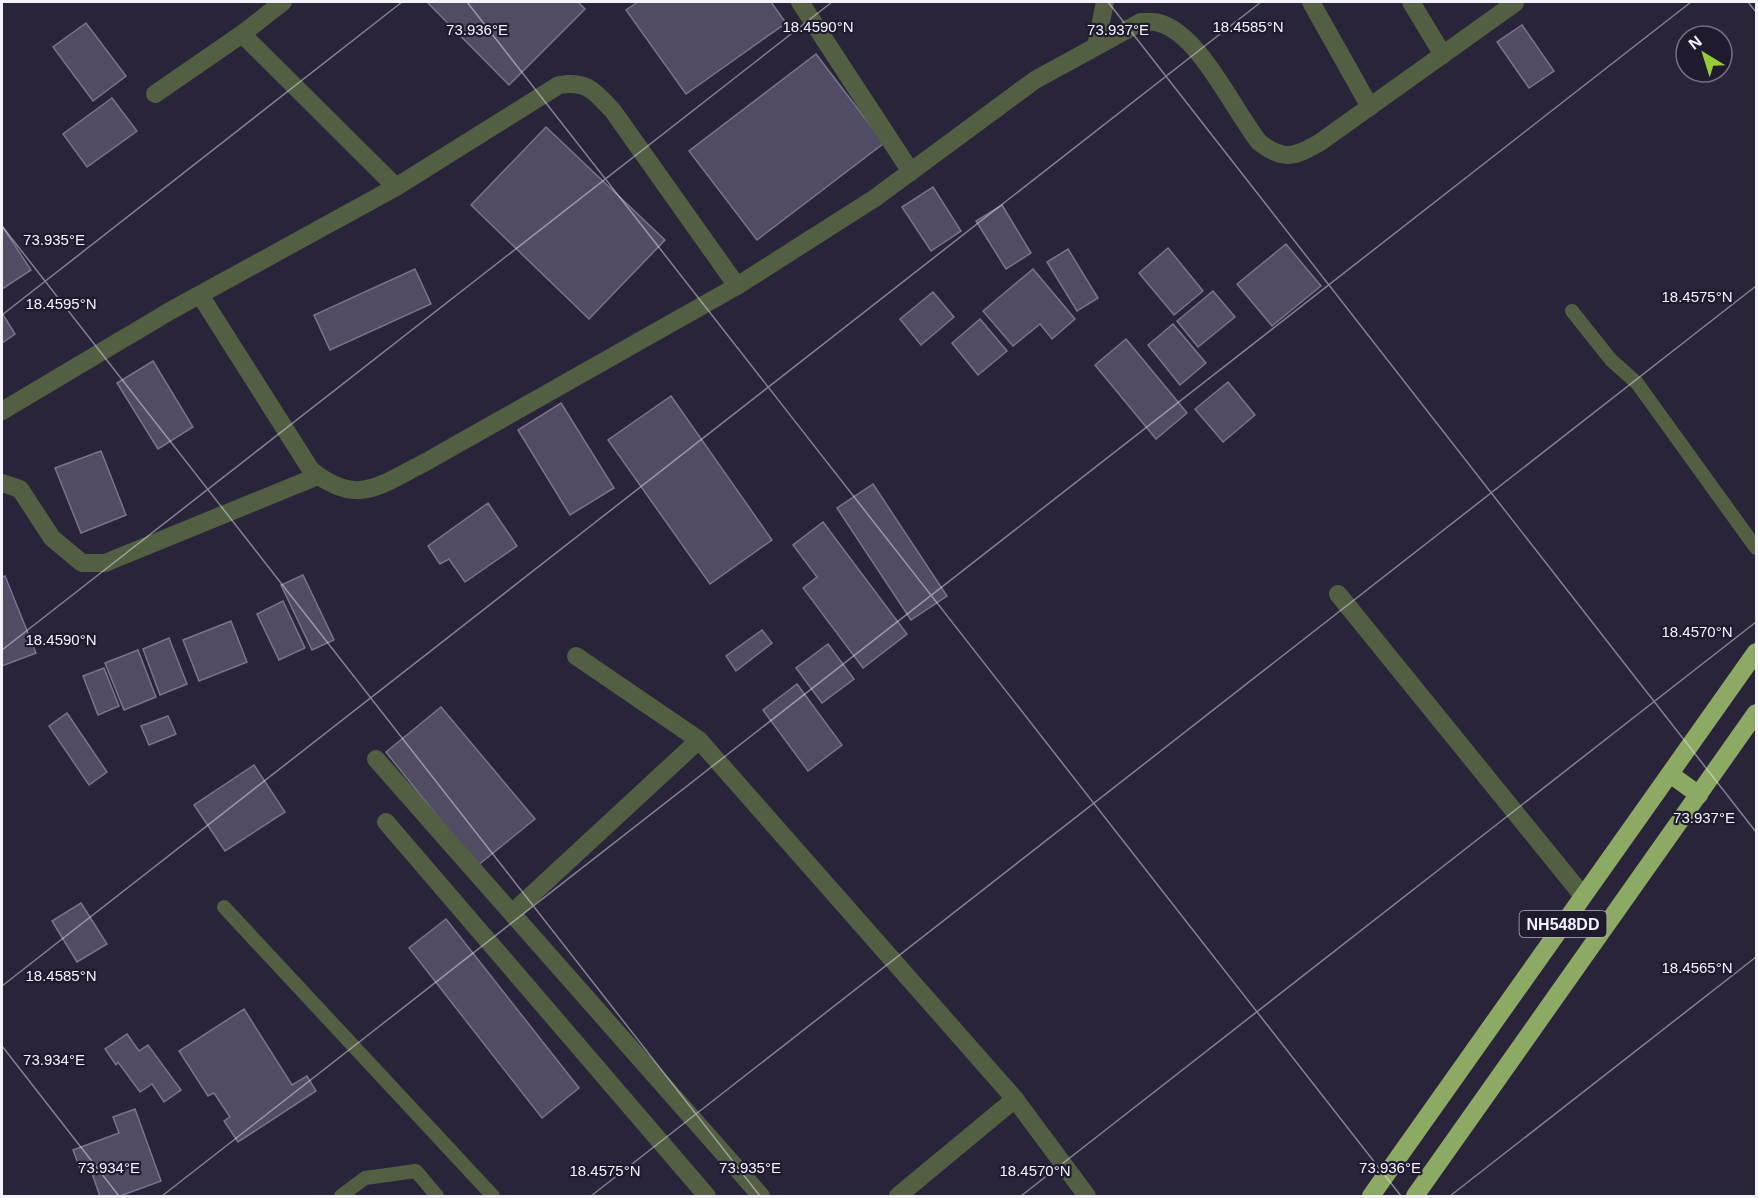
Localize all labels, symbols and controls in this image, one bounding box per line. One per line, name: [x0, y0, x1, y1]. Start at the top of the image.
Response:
text: 18.4590°N: [782, 18, 854, 35]
text: 18.4585°N: [1212, 18, 1284, 35]
text: 73.936°E: [446, 21, 508, 38]
text: 73.937°E: [1087, 21, 1149, 38]
north arrow: [1674, 24, 1734, 84]
text: N: [1685, 32, 1705, 53]
text: 73.935°E: [23, 231, 85, 248]
text: 18.4575°N: [1661, 288, 1733, 305]
text: 18.4595°N: [25, 295, 97, 312]
text: 18.4570°N: [1661, 623, 1733, 640]
text: 18.4590°N: [25, 631, 97, 648]
text: 73.937°E: [1673, 809, 1735, 826]
road number: NH548DD: [1520, 911, 1606, 937]
text: 18.4565°N: [1661, 959, 1733, 976]
text: 18.4585°N: [25, 967, 97, 984]
text: 73.934°E: [23, 1051, 85, 1068]
text: 73.934°E: [78, 1159, 140, 1176]
text: 73.935°E: [719, 1159, 781, 1176]
text: 73.936°E: [1359, 1159, 1421, 1176]
text: 18.4575°N: [569, 1162, 641, 1179]
text: 18.4570°N: [999, 1162, 1071, 1179]

